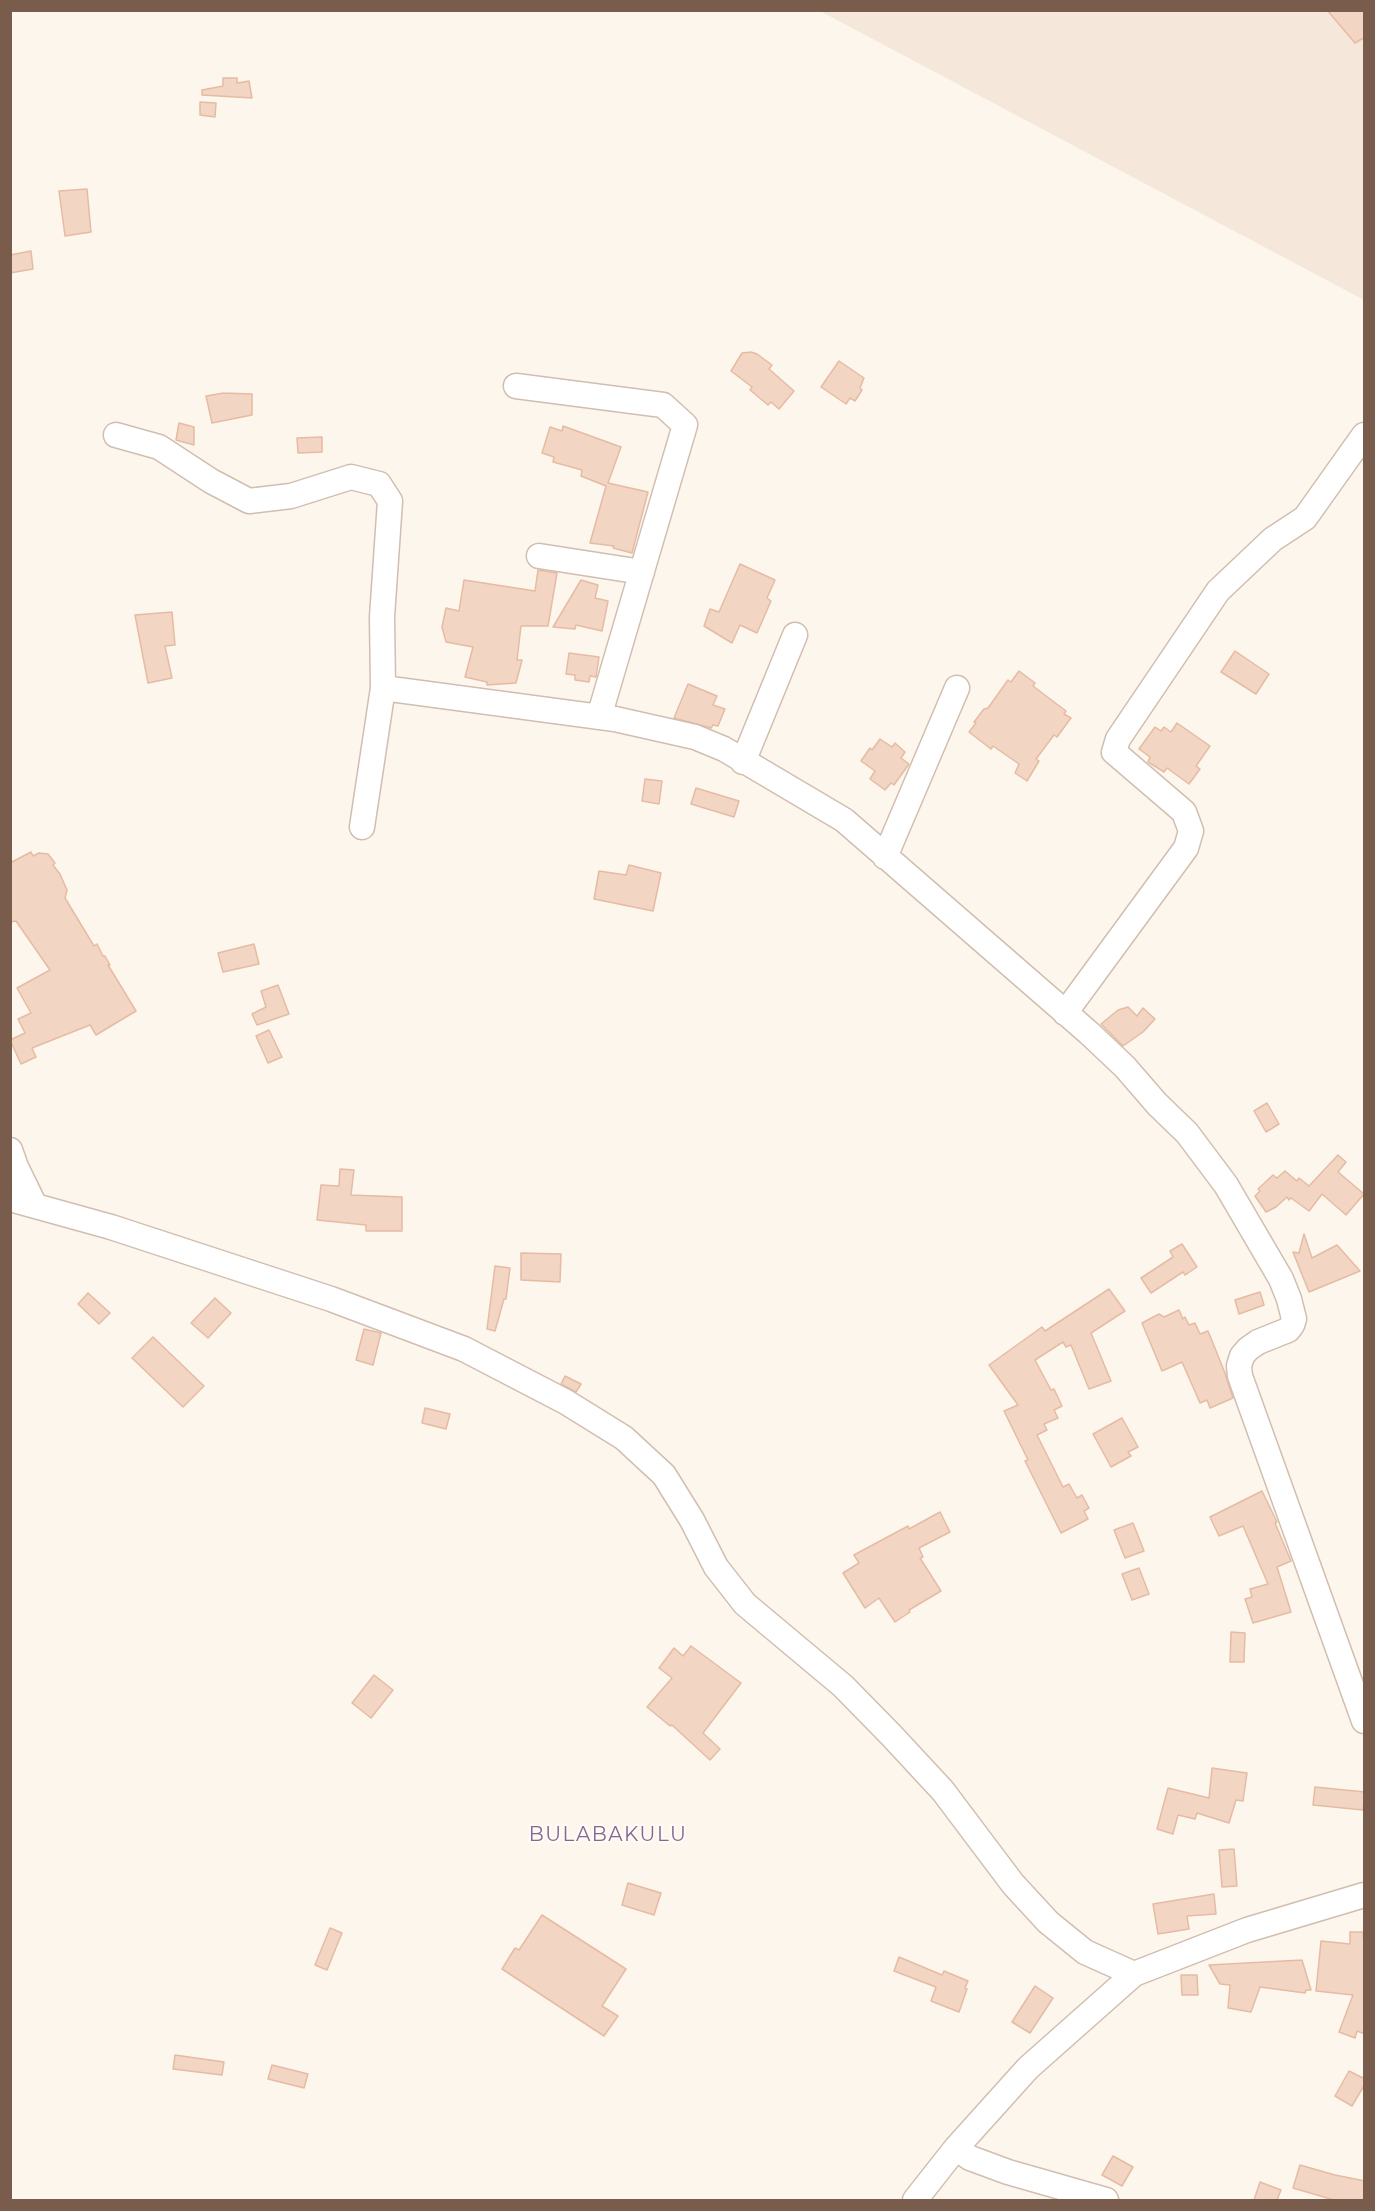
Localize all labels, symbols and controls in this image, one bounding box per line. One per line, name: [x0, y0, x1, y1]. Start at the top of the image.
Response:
district label: BULABAKULU: [529, 1823, 687, 1847]

